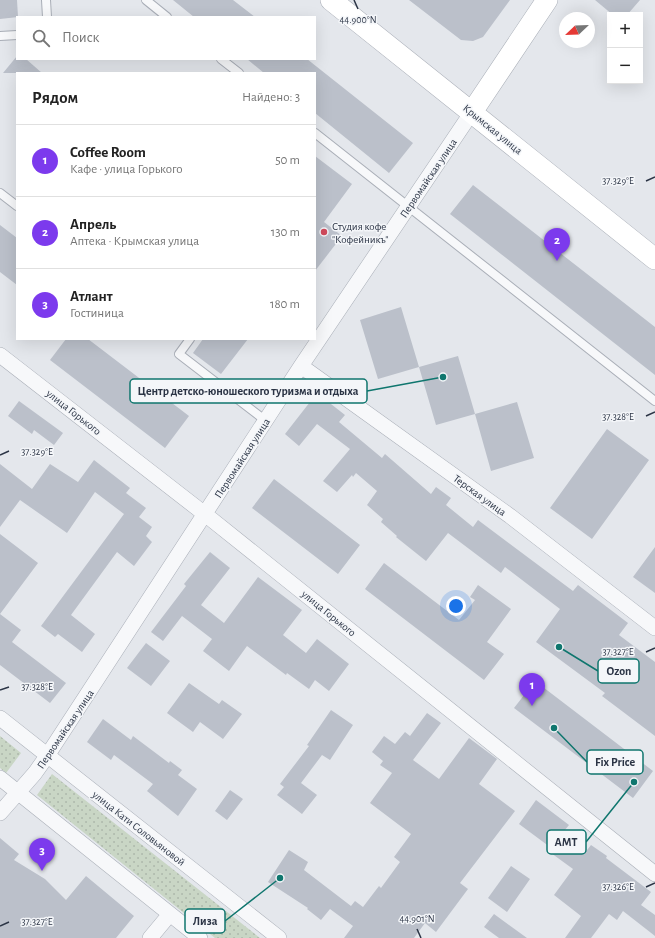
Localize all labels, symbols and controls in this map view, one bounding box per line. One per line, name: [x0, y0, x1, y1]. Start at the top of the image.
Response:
north arrow: [559, 12, 595, 48]
map controls: [607, 12, 643, 84]
button: +: [607, 12, 643, 48]
text: 44.900°N: [340, 15, 376, 25]
search box: [16, 16, 316, 60]
icon: search: [30, 27, 52, 49]
text: Поиск: [62, 30, 100, 45]
button: −: [607, 48, 643, 84]
text: Рядом: [32, 89, 78, 106]
text: Найдено: 3: [242, 91, 300, 104]
street label: Крымская улица: [461, 102, 524, 156]
street label: Первомайская улица: [398, 137, 459, 220]
text: Coffee Room: [70, 145, 146, 160]
text: 1: [43, 154, 47, 167]
text: 50 m: [275, 154, 300, 167]
text: Кафе · улица Горького: [70, 163, 183, 176]
text: 37.329°E: [602, 176, 634, 186]
text: Апрель: [70, 217, 116, 232]
place label: Студия кофе "Кофейникъ": [332, 221, 388, 245]
text: 2: [42, 226, 48, 239]
text: 130 m: [271, 226, 300, 239]
marker: Студия кофе "Кофейникъ": [319, 227, 329, 237]
pin: 2: [544, 228, 570, 261]
text: Аптека · Крымская улица: [70, 235, 199, 248]
text: Атлант: [70, 289, 113, 304]
text: 3: [42, 298, 48, 311]
text: 180 m: [270, 298, 300, 311]
text: Гостиница: [70, 307, 124, 320]
callout: Центр детско-юношеского туризма и отдыха: [130, 379, 367, 403]
text: Центр детско-юношеского туризма и отдыха: [138, 385, 359, 398]
street label: улица Горького: [43, 387, 103, 437]
text: 37.328°E: [602, 412, 634, 422]
street label: Первомайская улица: [213, 416, 272, 500]
text: 37.329°E: [21, 447, 53, 457]
street label: Терская улица: [451, 473, 508, 518]
street label: улица Горького: [299, 588, 358, 638]
your location: [446, 596, 466, 616]
text: 37.327°E: [602, 647, 634, 657]
callout: Ozon: [598, 659, 639, 683]
text: Ozon: [607, 665, 631, 677]
pin: 1: [519, 673, 545, 706]
text: 37.328°E: [21, 682, 53, 692]
street label: Первомайская улица: [35, 688, 96, 771]
callout: Fix Price: [587, 750, 643, 774]
text: Fix Price: [595, 756, 635, 768]
street label: улица Кати Соловьяновой: [90, 788, 187, 868]
callout: АМТ: [547, 830, 586, 854]
text: АМТ: [554, 836, 578, 848]
pin: 3: [29, 838, 55, 871]
text: 37.326°E: [602, 882, 634, 892]
callout: Лиза: [185, 909, 225, 933]
text: 44.901°N: [399, 914, 435, 924]
text: Лиза: [193, 915, 218, 927]
text: 37.327°E: [21, 917, 53, 927]

